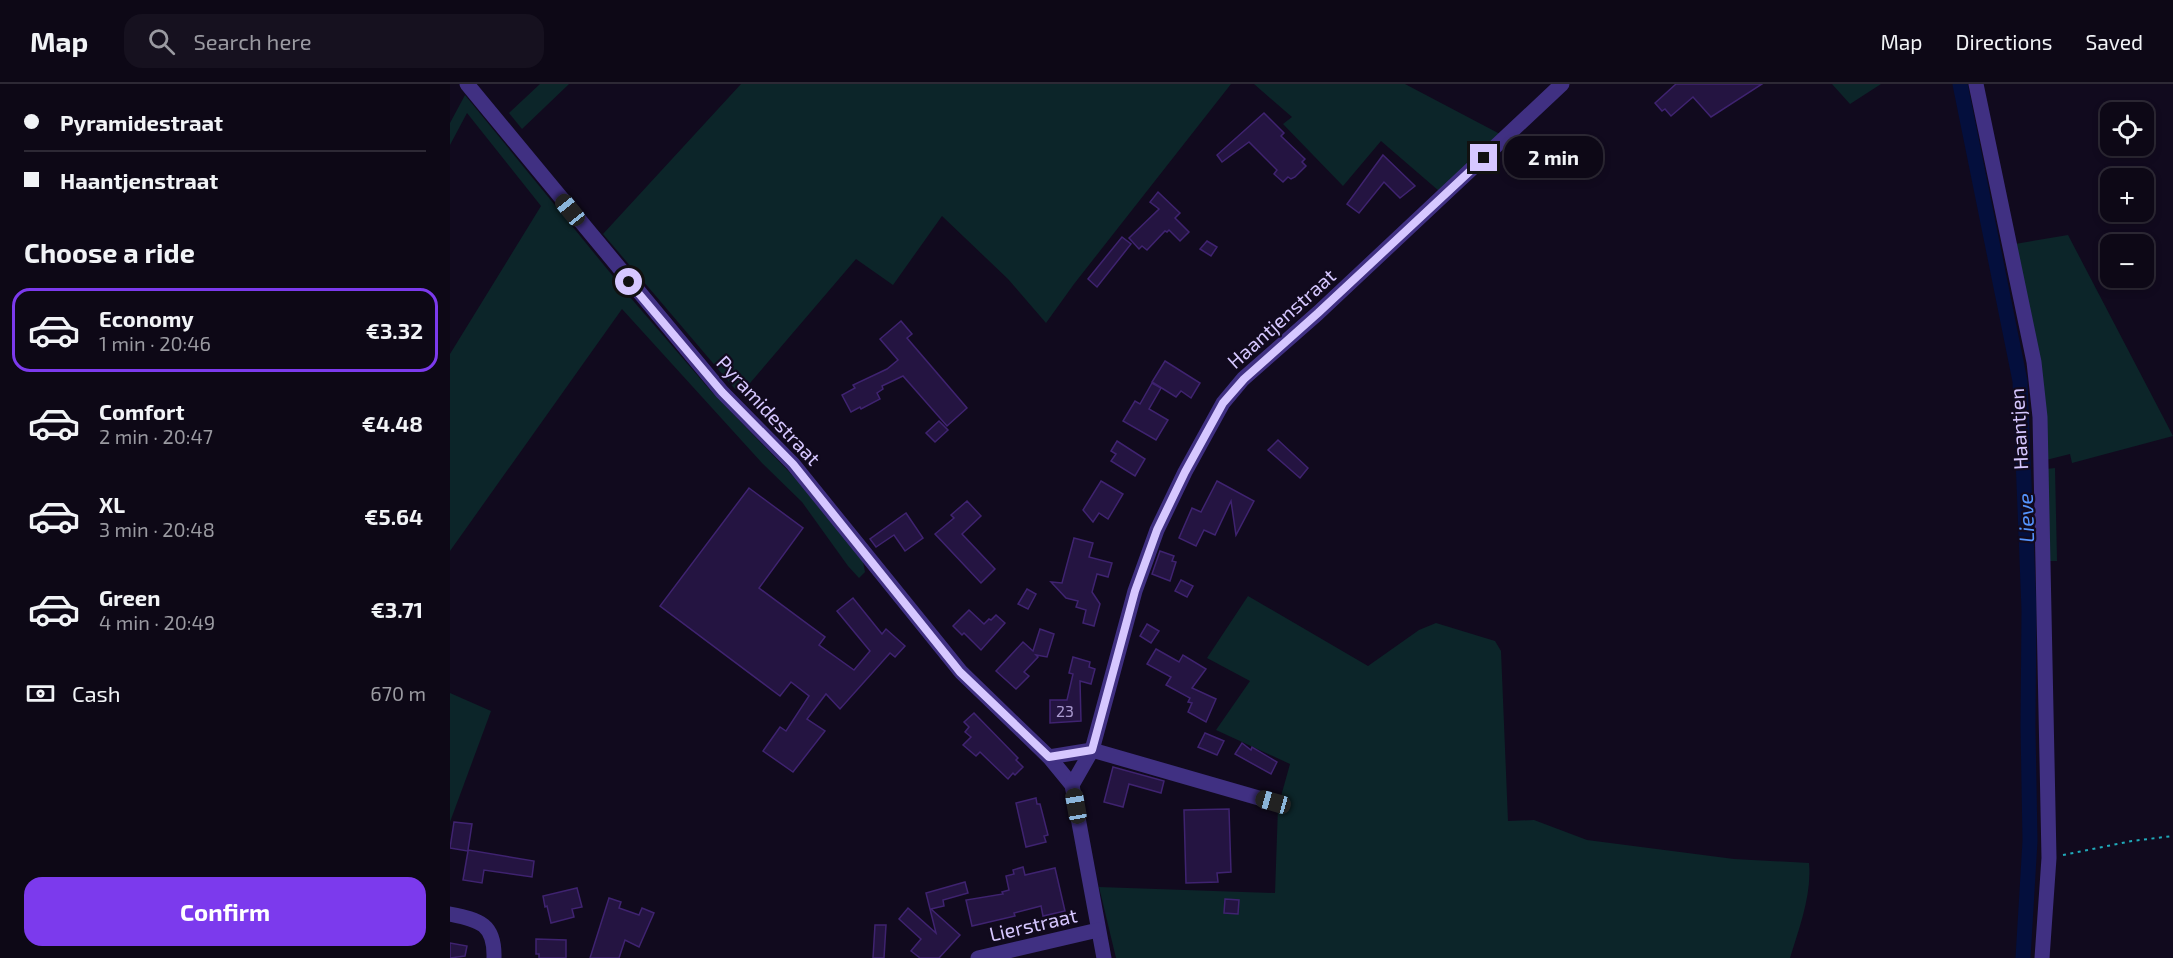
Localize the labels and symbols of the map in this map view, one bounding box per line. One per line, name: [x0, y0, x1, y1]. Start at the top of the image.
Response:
callout: 2 min: [1505, 137, 1604, 179]
route end: [1470, 144, 1497, 171]
car: [552, 190, 588, 230]
street label: Haantjenstraat: [1222, 263, 1340, 373]
route start: [615, 268, 642, 295]
street label: Pyramidestraat: [712, 350, 826, 470]
street label: Haantjen: [2004, 387, 2032, 471]
water label: Lieve: [2012, 493, 2038, 543]
house number: 23: [1056, 701, 1074, 720]
car: [1064, 787, 1088, 825]
car: [1253, 788, 1293, 816]
street label: Lierstraat: [987, 902, 1080, 946]

